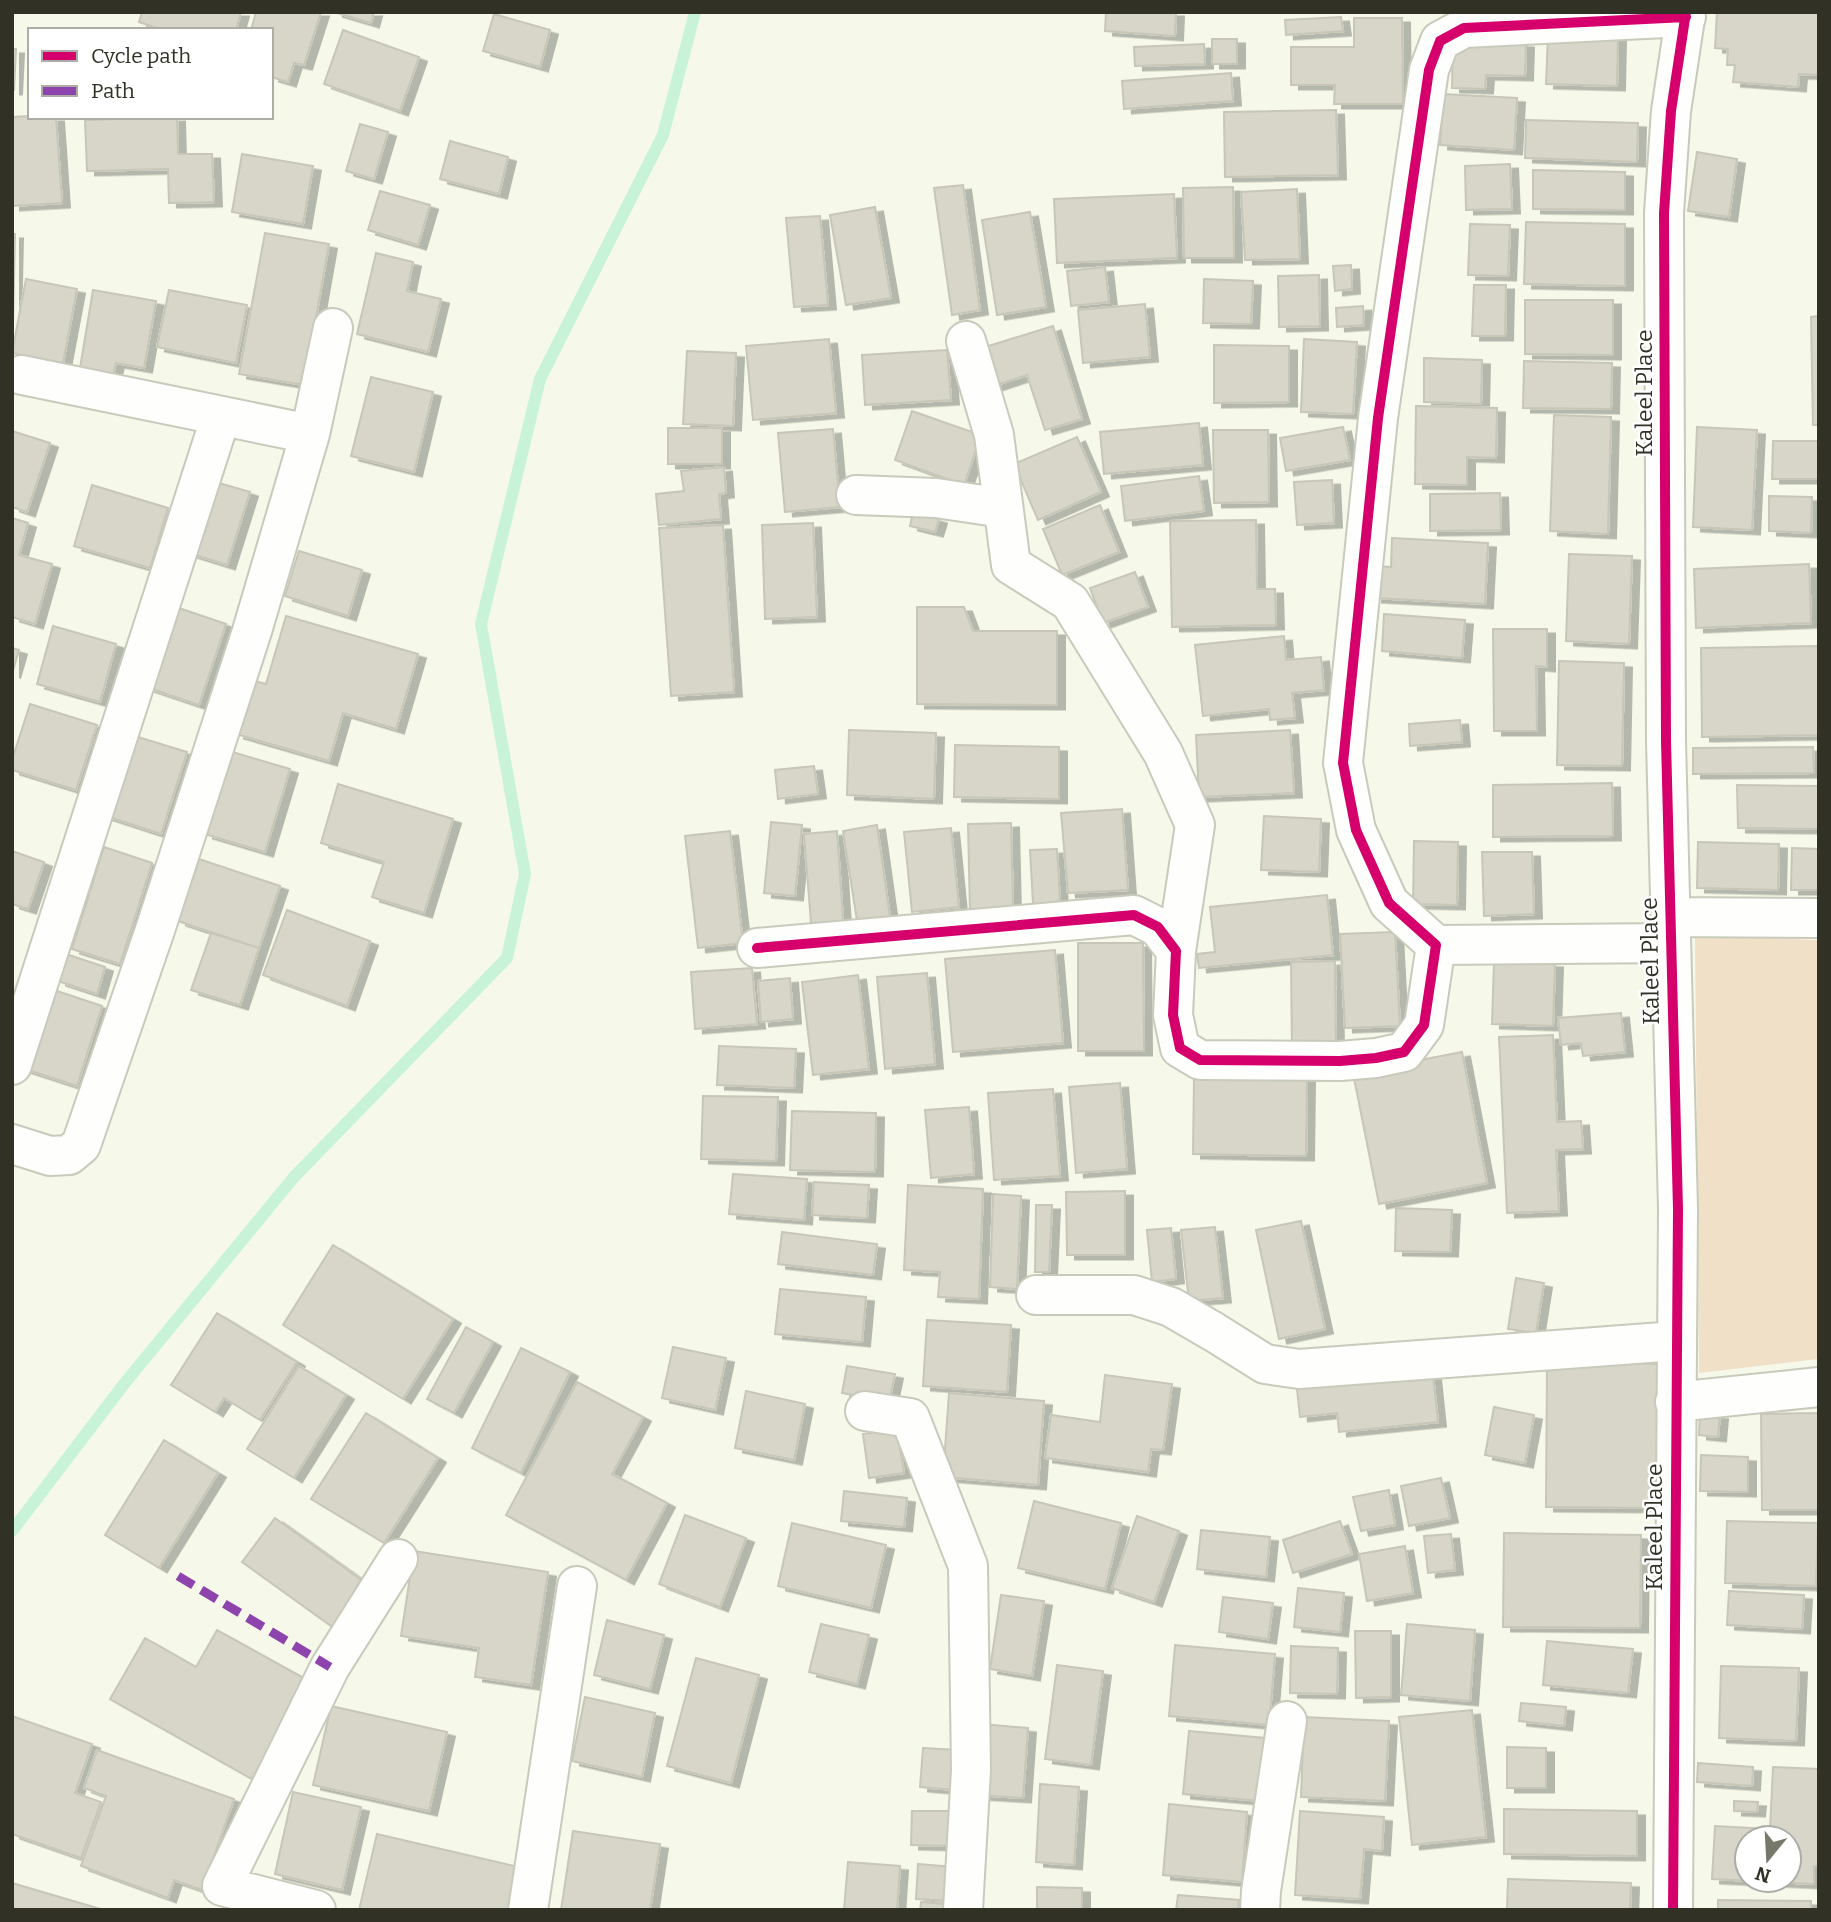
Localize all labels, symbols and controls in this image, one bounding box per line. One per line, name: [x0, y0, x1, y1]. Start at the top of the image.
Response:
legend: [28, 28, 273, 119]
text: Cycle path: [91, 43, 191, 69]
text: Path: [91, 78, 135, 104]
street label: Kaleel Place: [1630, 329, 1658, 457]
street label: Kaleel Place: [1635, 897, 1665, 1025]
street label: Kaleel Place: [1640, 1463, 1668, 1591]
north arrow: [1733, 1824, 1803, 1894]
text: N: [1752, 1861, 1773, 1888]

